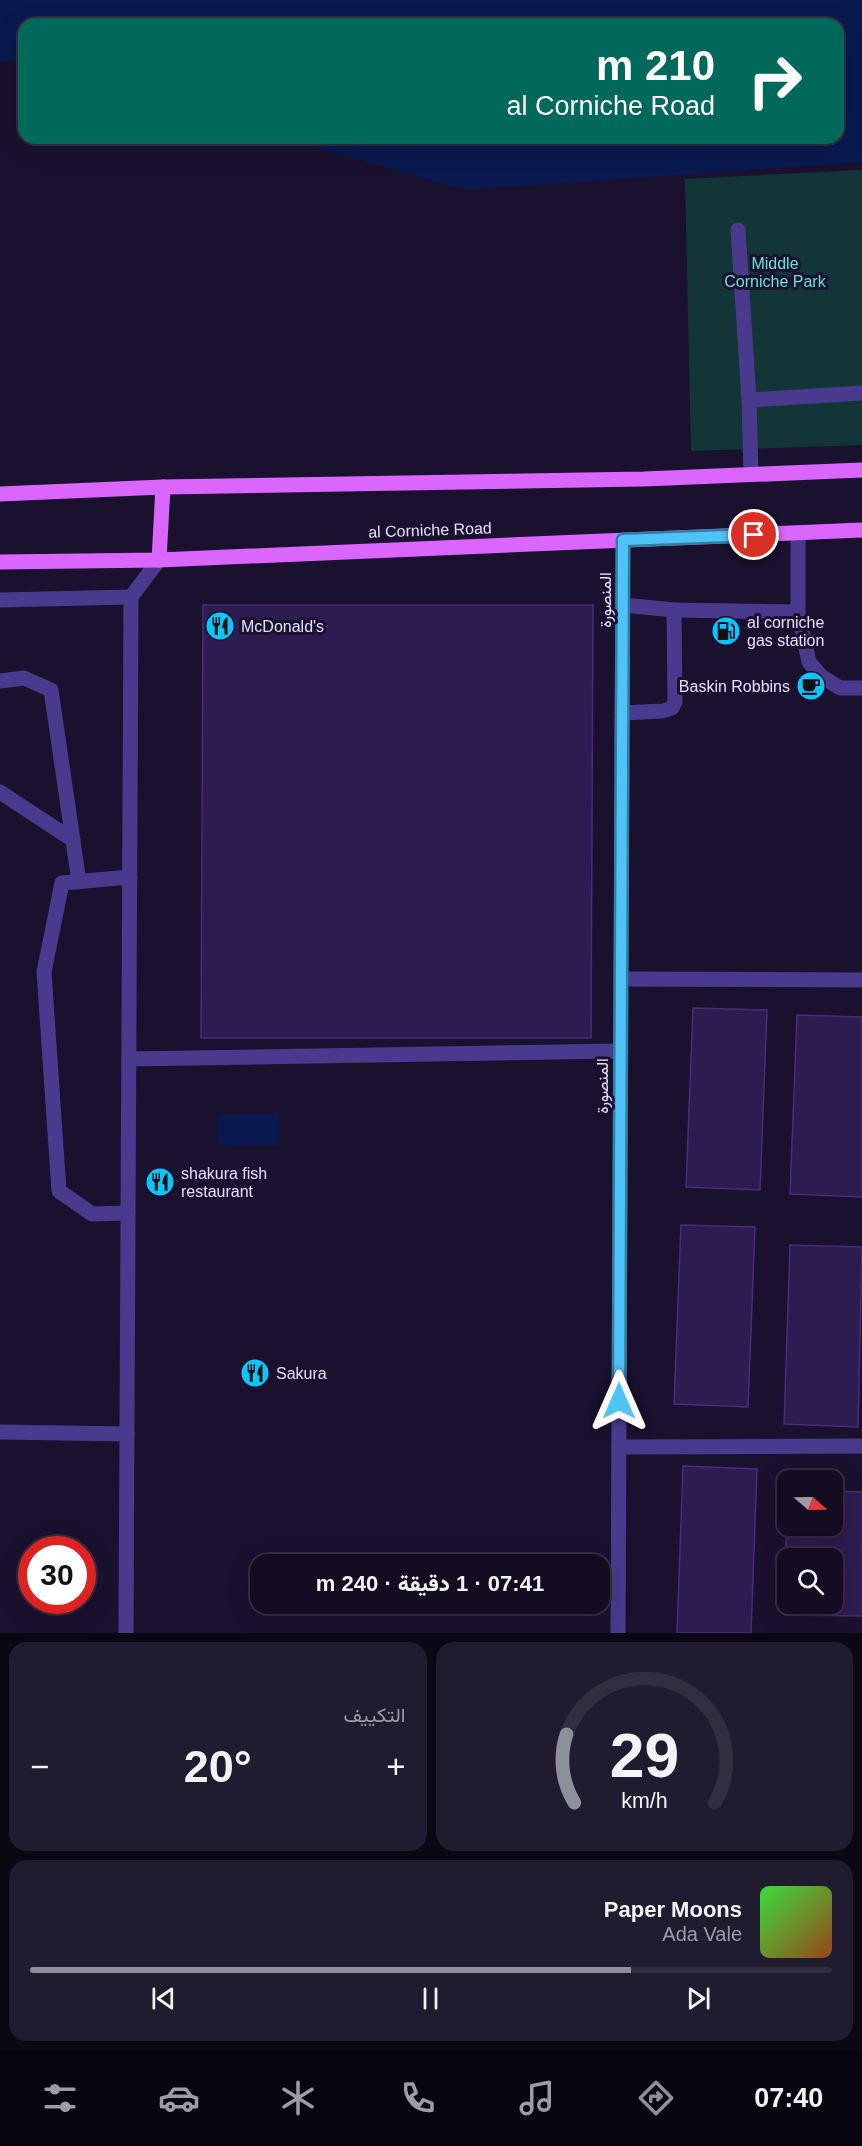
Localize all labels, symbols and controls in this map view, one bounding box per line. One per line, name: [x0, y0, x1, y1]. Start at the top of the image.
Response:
text: 210 m: [596, 42, 715, 89]
icon: right: [736, 42, 814, 120]
text: al Corniche Road: [506, 91, 715, 121]
park label: Middle Corniche Park: [724, 255, 827, 290]
pin: [728, 509, 779, 560]
icon: arrive: [737, 518, 770, 551]
street label: al Corniche Road: [368, 519, 492, 541]
street label: المنصورة: [597, 572, 616, 628]
restaurant icon: McDonald's: [204, 610, 236, 642]
place label: al corniche gas station: [747, 614, 824, 649]
fuel station icon: al corniche gas station: [710, 615, 742, 647]
place label: McDonald's: [241, 618, 324, 635]
cafe icon: Baskin Robbins: [795, 670, 827, 702]
place label: Baskin Robbins: [679, 678, 790, 695]
street label: المنصورة: [594, 1058, 613, 1114]
place label: shakura fish restaurant: [181, 1165, 267, 1200]
restaurant icon: shakura fish restaurant: [144, 1166, 176, 1198]
restaurant icon: Sakura: [239, 1357, 271, 1389]
place label: Sakura: [276, 1365, 327, 1382]
position arrow: [587, 1369, 651, 1433]
north arrow: [777, 1470, 843, 1536]
map controls: [777, 1470, 843, 1614]
speed limit sign: 30: [18, 1536, 96, 1614]
button: search: [777, 1548, 843, 1614]
text: 07:41 · 1 دقيقة · 240 m: [316, 1571, 544, 1596]
text: التكييف: [343, 1704, 406, 1726]
text: 29: [610, 1721, 679, 1790]
text: 20°: [184, 1741, 252, 1792]
text: −: [30, 1748, 49, 1785]
text: +: [386, 1748, 406, 1785]
text: km/h: [621, 1790, 667, 1814]
text: Paper Moons: [604, 1897, 742, 1922]
text: Ada Vale: [662, 1923, 742, 1945]
icon: previous: [147, 1982, 180, 2015]
icon: pause: [414, 1982, 447, 2015]
icon: next: [682, 1982, 715, 2015]
icon: filters: [39, 2077, 81, 2119]
icon: car: [158, 2077, 200, 2119]
icon: climate: [277, 2077, 319, 2119]
icon: phone: [397, 2077, 439, 2119]
icon: music: [516, 2077, 558, 2119]
icon: directions: [635, 2077, 677, 2119]
text: 07:40: [754, 2083, 823, 2113]

